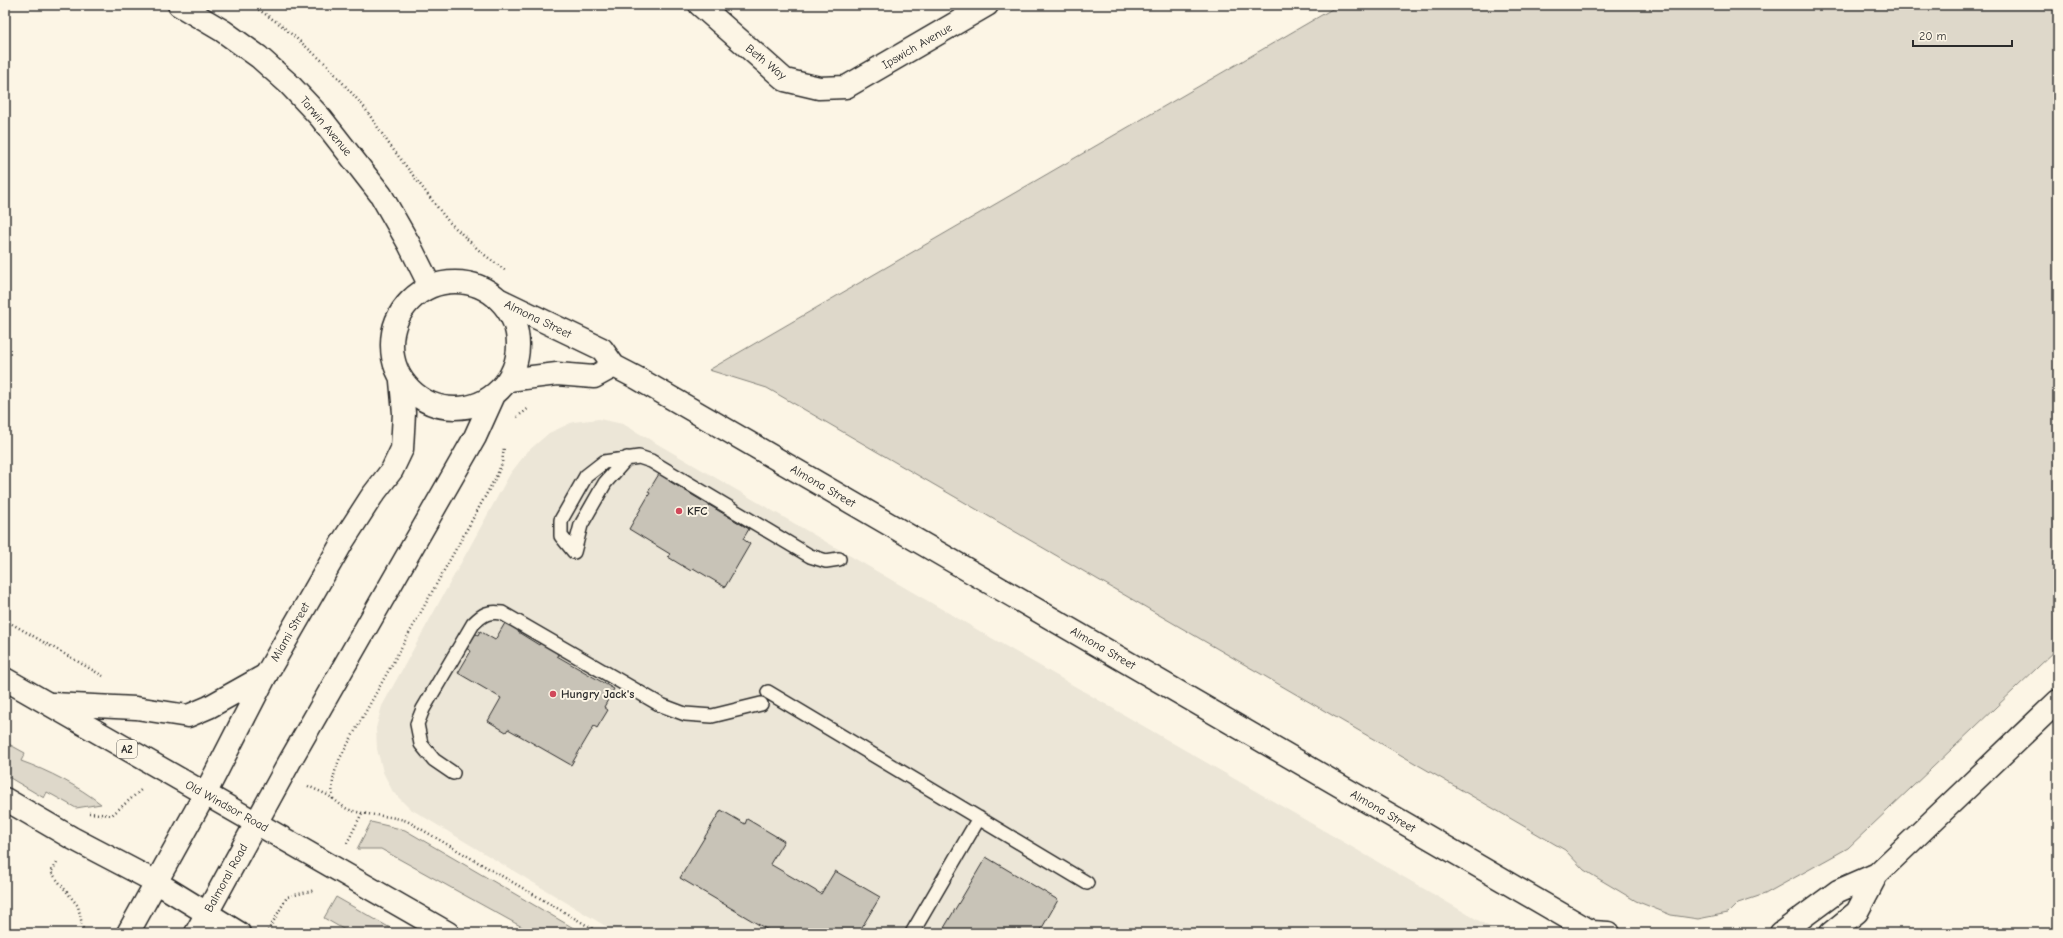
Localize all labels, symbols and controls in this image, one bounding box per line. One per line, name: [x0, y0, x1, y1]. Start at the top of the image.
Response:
street label: Ipswich Avenue: [879, 20, 955, 72]
scale bar: [1913, 22, 2012, 48]
text: 20 m: [1919, 29, 1947, 43]
street label: Beth Way: [743, 41, 790, 83]
street label: Tarwin Avenue: [297, 93, 355, 159]
street label: Almona Street: [502, 297, 574, 341]
street label: Almona Street: [788, 462, 858, 511]
place label: KFC: [687, 504, 707, 518]
marker: KFC: [674, 506, 684, 516]
street label: Miami Street: [268, 600, 313, 664]
street label: Almona Street: [1068, 624, 1138, 673]
place label: Hungry Jack's: [561, 687, 634, 701]
marker: Hungry Jack's: [548, 689, 558, 699]
road number: A2: [117, 740, 137, 758]
street label: Old Windsor Road: [183, 777, 271, 835]
street label: Almona Street: [1348, 787, 1418, 836]
street label: Balmoral Road: [202, 841, 250, 915]

